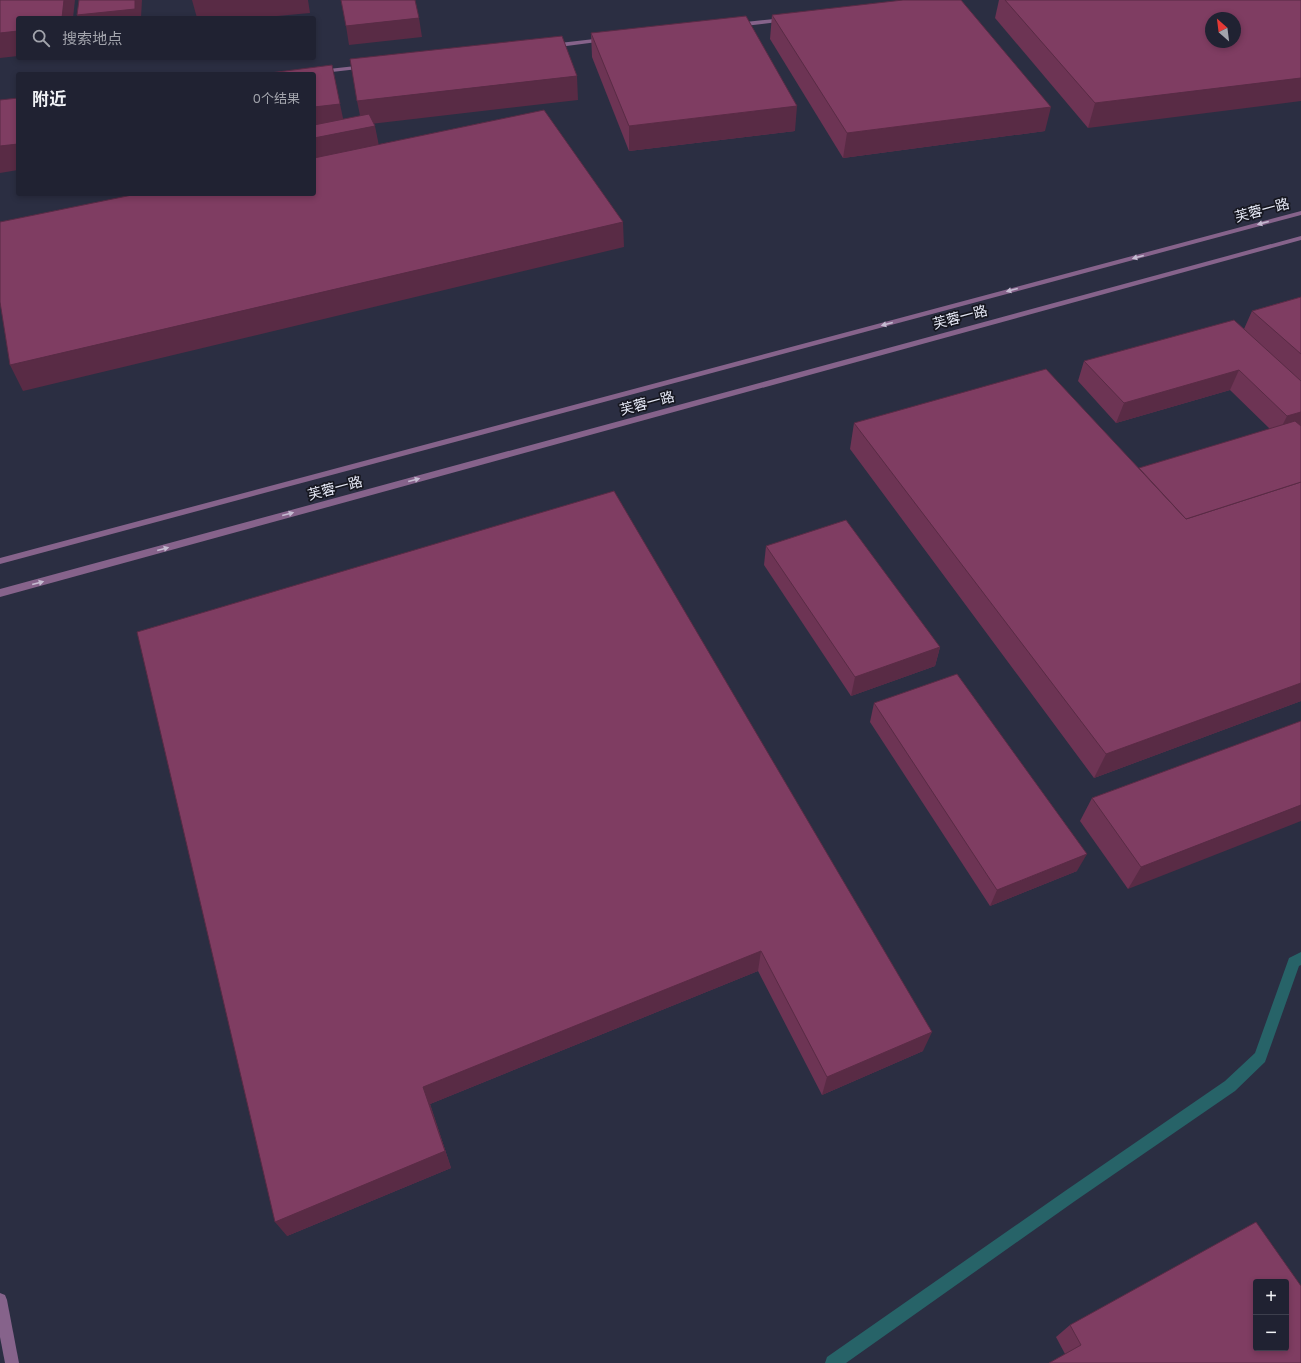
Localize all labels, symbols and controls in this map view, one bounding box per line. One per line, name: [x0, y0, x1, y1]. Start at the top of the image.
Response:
north arrow: [1205, 12, 1241, 48]
search box: [16, 16, 316, 60]
icon: search: [30, 27, 52, 49]
text: 搜索地点: [62, 28, 122, 49]
text: 附近: [32, 87, 66, 111]
text: 0个结果: [253, 89, 300, 108]
street label: 芙蓉一路: [1232, 193, 1292, 227]
one-way arrow: [1257, 220, 1269, 226]
one-way arrow: [1132, 254, 1144, 260]
one-way arrow: [1006, 287, 1018, 293]
street label: 芙蓉一路: [930, 300, 990, 334]
one-way arrow: [880, 321, 892, 327]
street label: 芙蓉一路: [617, 386, 677, 420]
street label: 芙蓉一路: [305, 471, 365, 505]
one-way arrow: [408, 477, 420, 483]
one-way arrow: [283, 511, 295, 517]
one-way arrow: [157, 545, 169, 551]
one-way arrow: [32, 580, 44, 586]
map controls: [1253, 1279, 1289, 1351]
button: +: [1253, 1279, 1289, 1315]
button: −: [1253, 1315, 1289, 1351]

